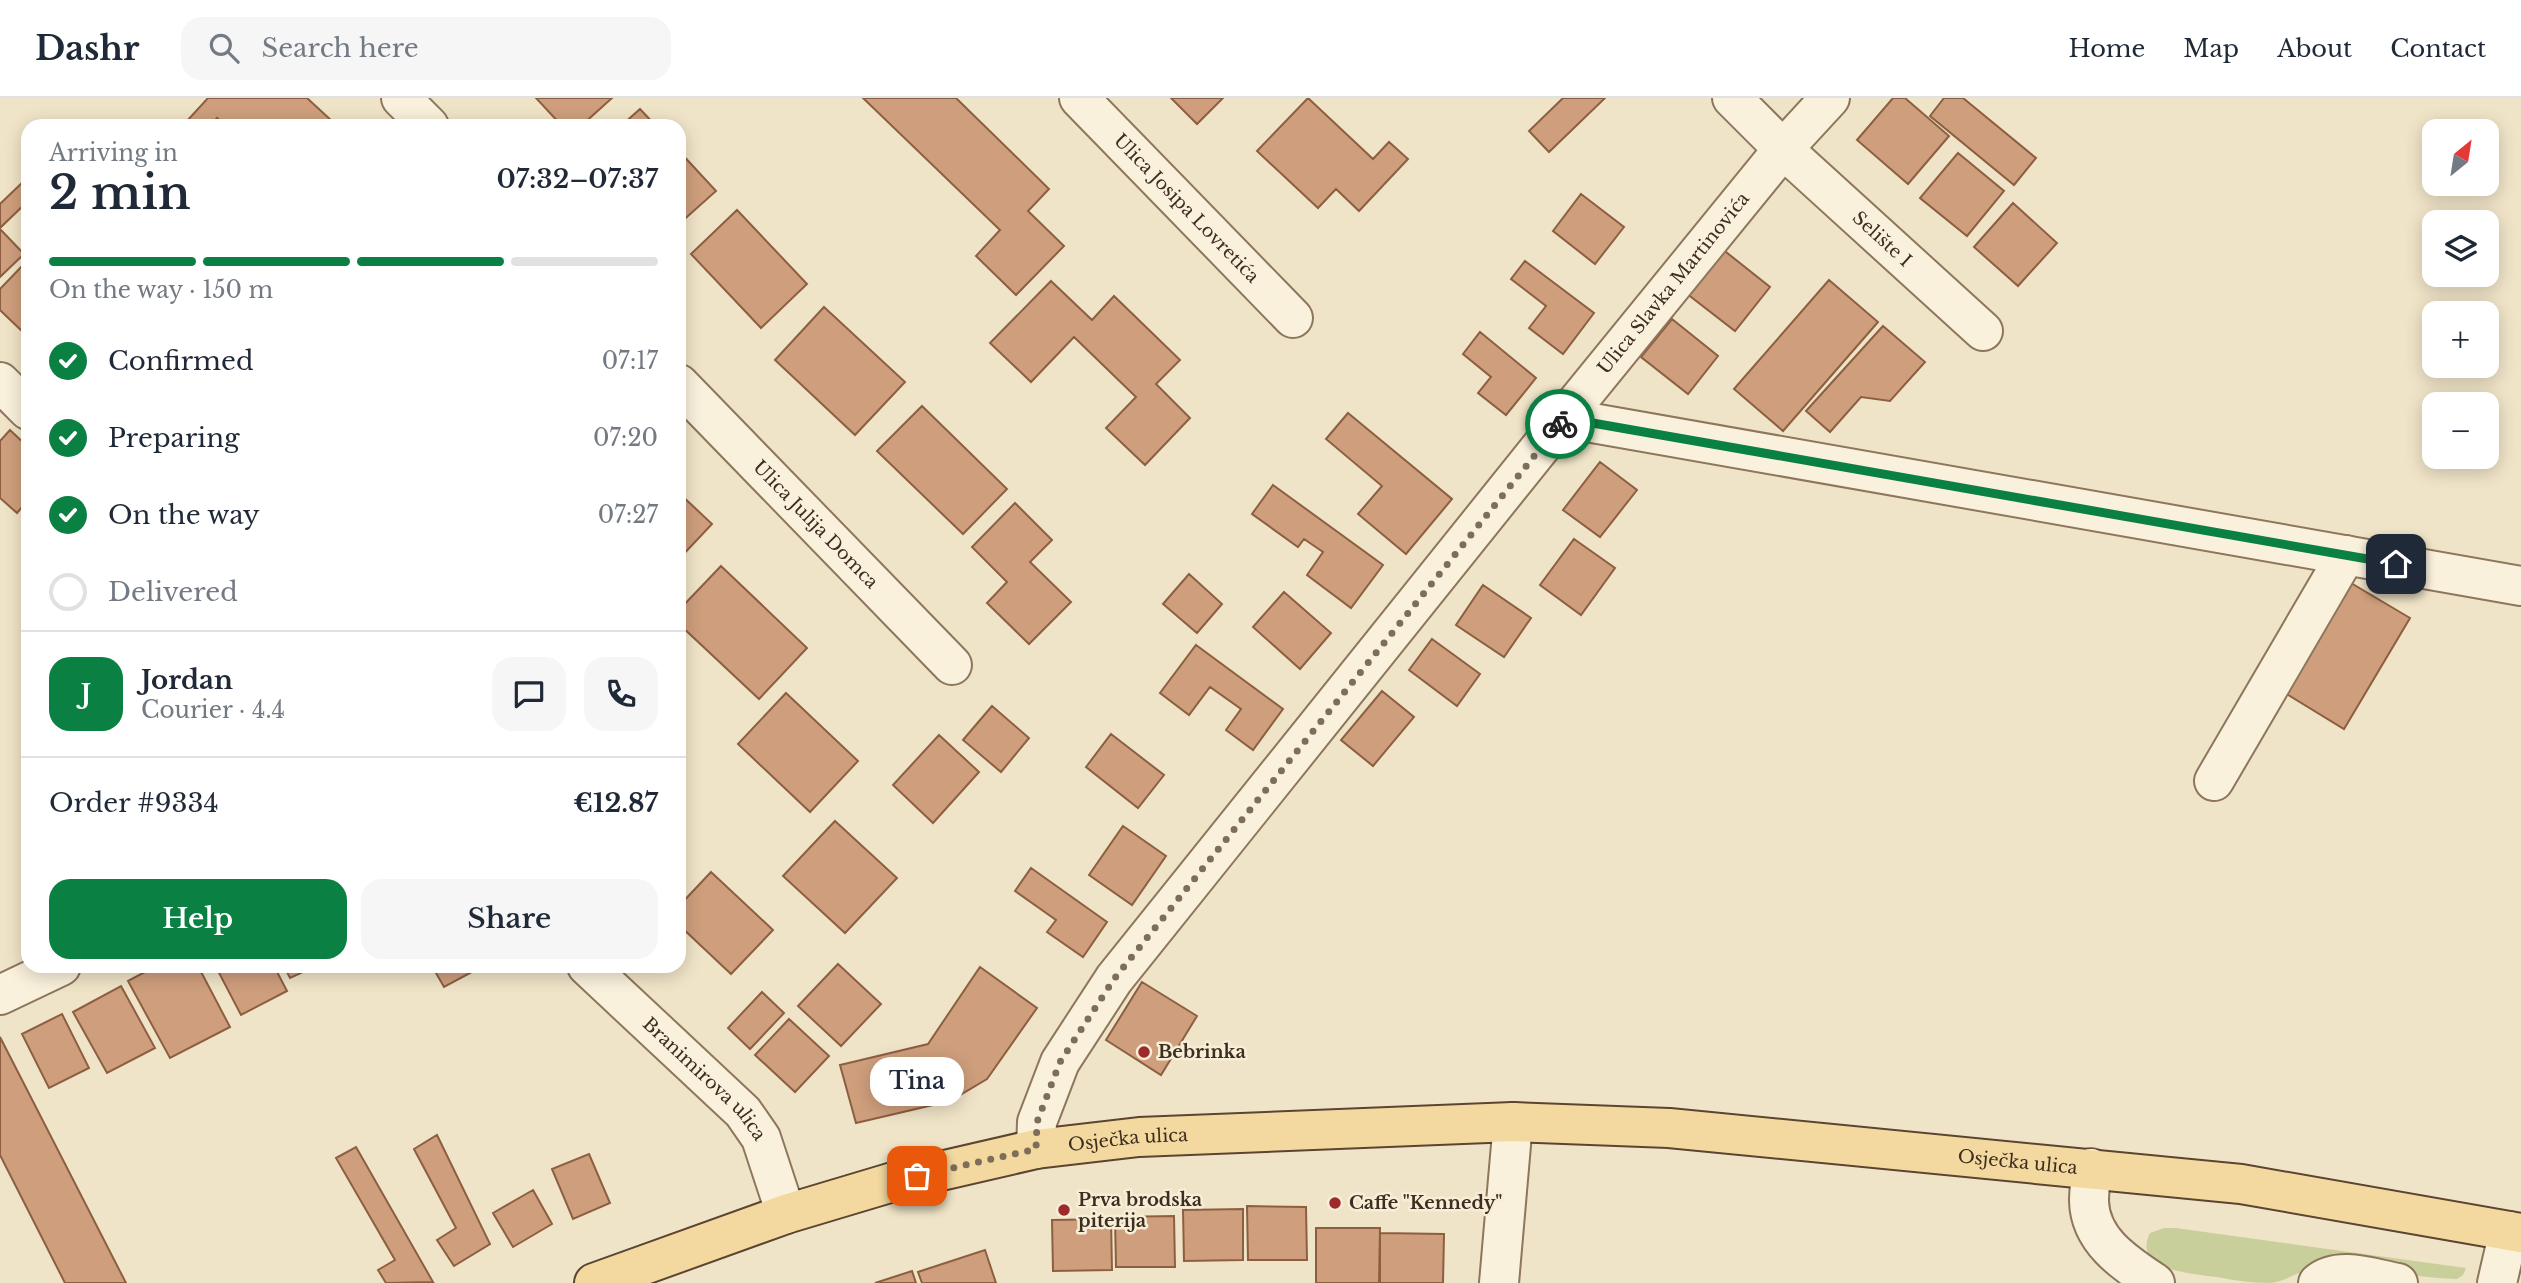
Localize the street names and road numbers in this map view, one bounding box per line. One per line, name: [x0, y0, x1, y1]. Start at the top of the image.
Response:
street label: Ulica Josipa Lovretića: [1109, 129, 1264, 287]
street label: Ulica Slavka Martinovića: [1593, 188, 1754, 379]
street label: Selište I: [1848, 207, 1916, 271]
street label: Ulica Julija Domca: [748, 456, 883, 593]
street label: Branimirova ulica: [638, 1013, 770, 1145]
street label: Osječka ulica: [1067, 1124, 1188, 1156]
street label: Osječka ulica: [1957, 1145, 2079, 1179]

